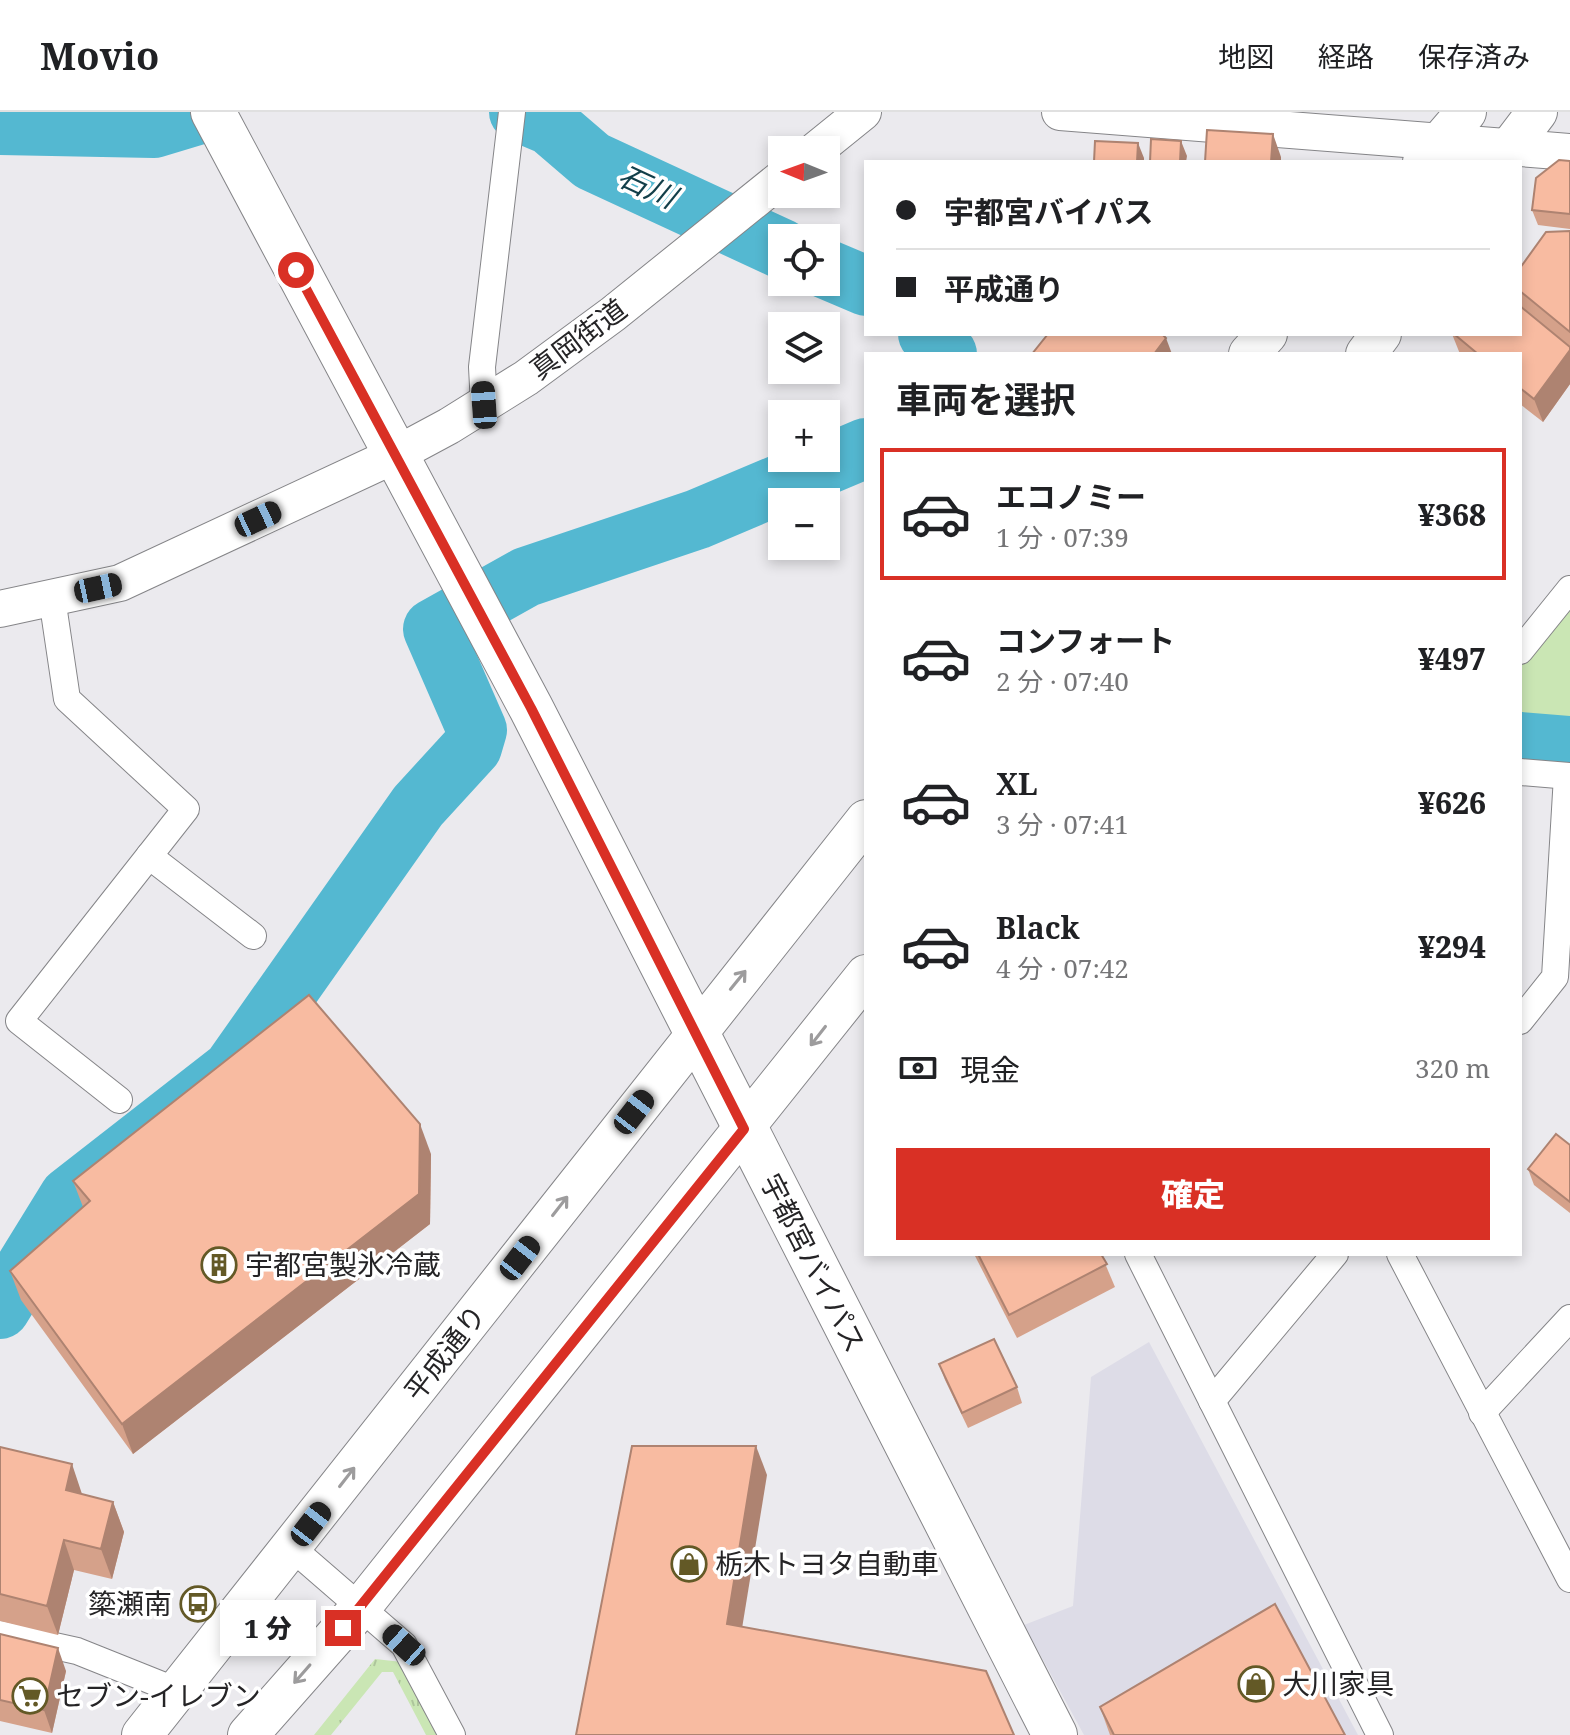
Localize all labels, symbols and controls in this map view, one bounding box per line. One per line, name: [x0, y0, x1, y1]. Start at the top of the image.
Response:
text: Movio: [40, 29, 159, 81]
text: 地図: [1218, 37, 1274, 75]
text: 経路: [1318, 37, 1374, 75]
text: 保存済み: [1418, 37, 1530, 75]
north arrow: [768, 136, 840, 208]
map controls: [768, 136, 840, 560]
water label: 石川: [612, 154, 686, 218]
text: 宇都宮バイパス: [944, 191, 1153, 232]
button: locate: [768, 224, 840, 296]
route start: [278, 252, 314, 288]
text: 平成通り: [944, 268, 1064, 309]
street label: 真岡街道: [521, 289, 634, 387]
button: layers: [768, 312, 840, 384]
text: 車両を選択: [896, 375, 1076, 424]
car: [470, 380, 498, 430]
button: +: [768, 400, 840, 472]
text: エコノミー: [996, 476, 1146, 517]
icon: car: [900, 478, 972, 550]
button: −: [768, 488, 840, 560]
text: ¥368: [1418, 494, 1486, 535]
car: [231, 498, 285, 540]
text: 1 分 · 07:39: [996, 519, 1129, 555]
car: [72, 571, 124, 605]
text: コンフォート: [996, 620, 1175, 661]
icon: car: [900, 622, 972, 694]
text: ¥497: [1418, 638, 1486, 679]
text: 2 分 · 07:40: [996, 663, 1129, 699]
text: XL: [996, 763, 1038, 804]
icon: car: [900, 766, 972, 838]
text: ¥626: [1418, 782, 1486, 823]
text: 3 分 · 07:41: [996, 806, 1129, 842]
text: Black: [996, 907, 1080, 948]
icon: car: [900, 910, 972, 982]
text: ¥294: [1418, 926, 1486, 967]
text: 4 分 · 07:42: [996, 950, 1129, 986]
one-way arrow: [729, 970, 747, 991]
one-way arrow: [809, 1025, 826, 1046]
icon: cash: [896, 1046, 940, 1090]
text: 現金: [960, 1049, 1020, 1090]
text: 320 m: [1415, 1050, 1490, 1086]
car: [610, 1086, 658, 1138]
button: 確定: [896, 1148, 1490, 1240]
street label: 宇都宮バイパス: [753, 1167, 875, 1358]
one-way arrow: [551, 1196, 569, 1217]
car: [496, 1232, 544, 1284]
place label: 宇都宮製氷冷蔵: [245, 1245, 441, 1283]
building icon: 宇都宮製氷冷蔵: [200, 1246, 238, 1284]
street label: 平成通り: [395, 1297, 494, 1408]
one-way arrow: [339, 1467, 356, 1488]
car: [287, 1498, 335, 1550]
place label: 栃木トヨタ自動車: [715, 1544, 939, 1582]
shop icon: 栃木トヨタ自動車: [670, 1545, 708, 1583]
place label: 簗瀬南: [88, 1584, 172, 1622]
bus stop icon: 簗瀬南: [179, 1585, 217, 1623]
callout: 1 分: [219, 1600, 315, 1656]
text: 1 分: [244, 1610, 292, 1646]
route end: [325, 1610, 361, 1646]
car: [378, 1620, 430, 1670]
one-way arrow: [294, 1663, 312, 1683]
place label: 大川家具: [1282, 1664, 1394, 1702]
shop icon: 大川家具: [1237, 1665, 1275, 1703]
place label: セブン-イレブン: [56, 1676, 261, 1714]
supermarket icon: セブン-イレブン: [11, 1677, 49, 1715]

